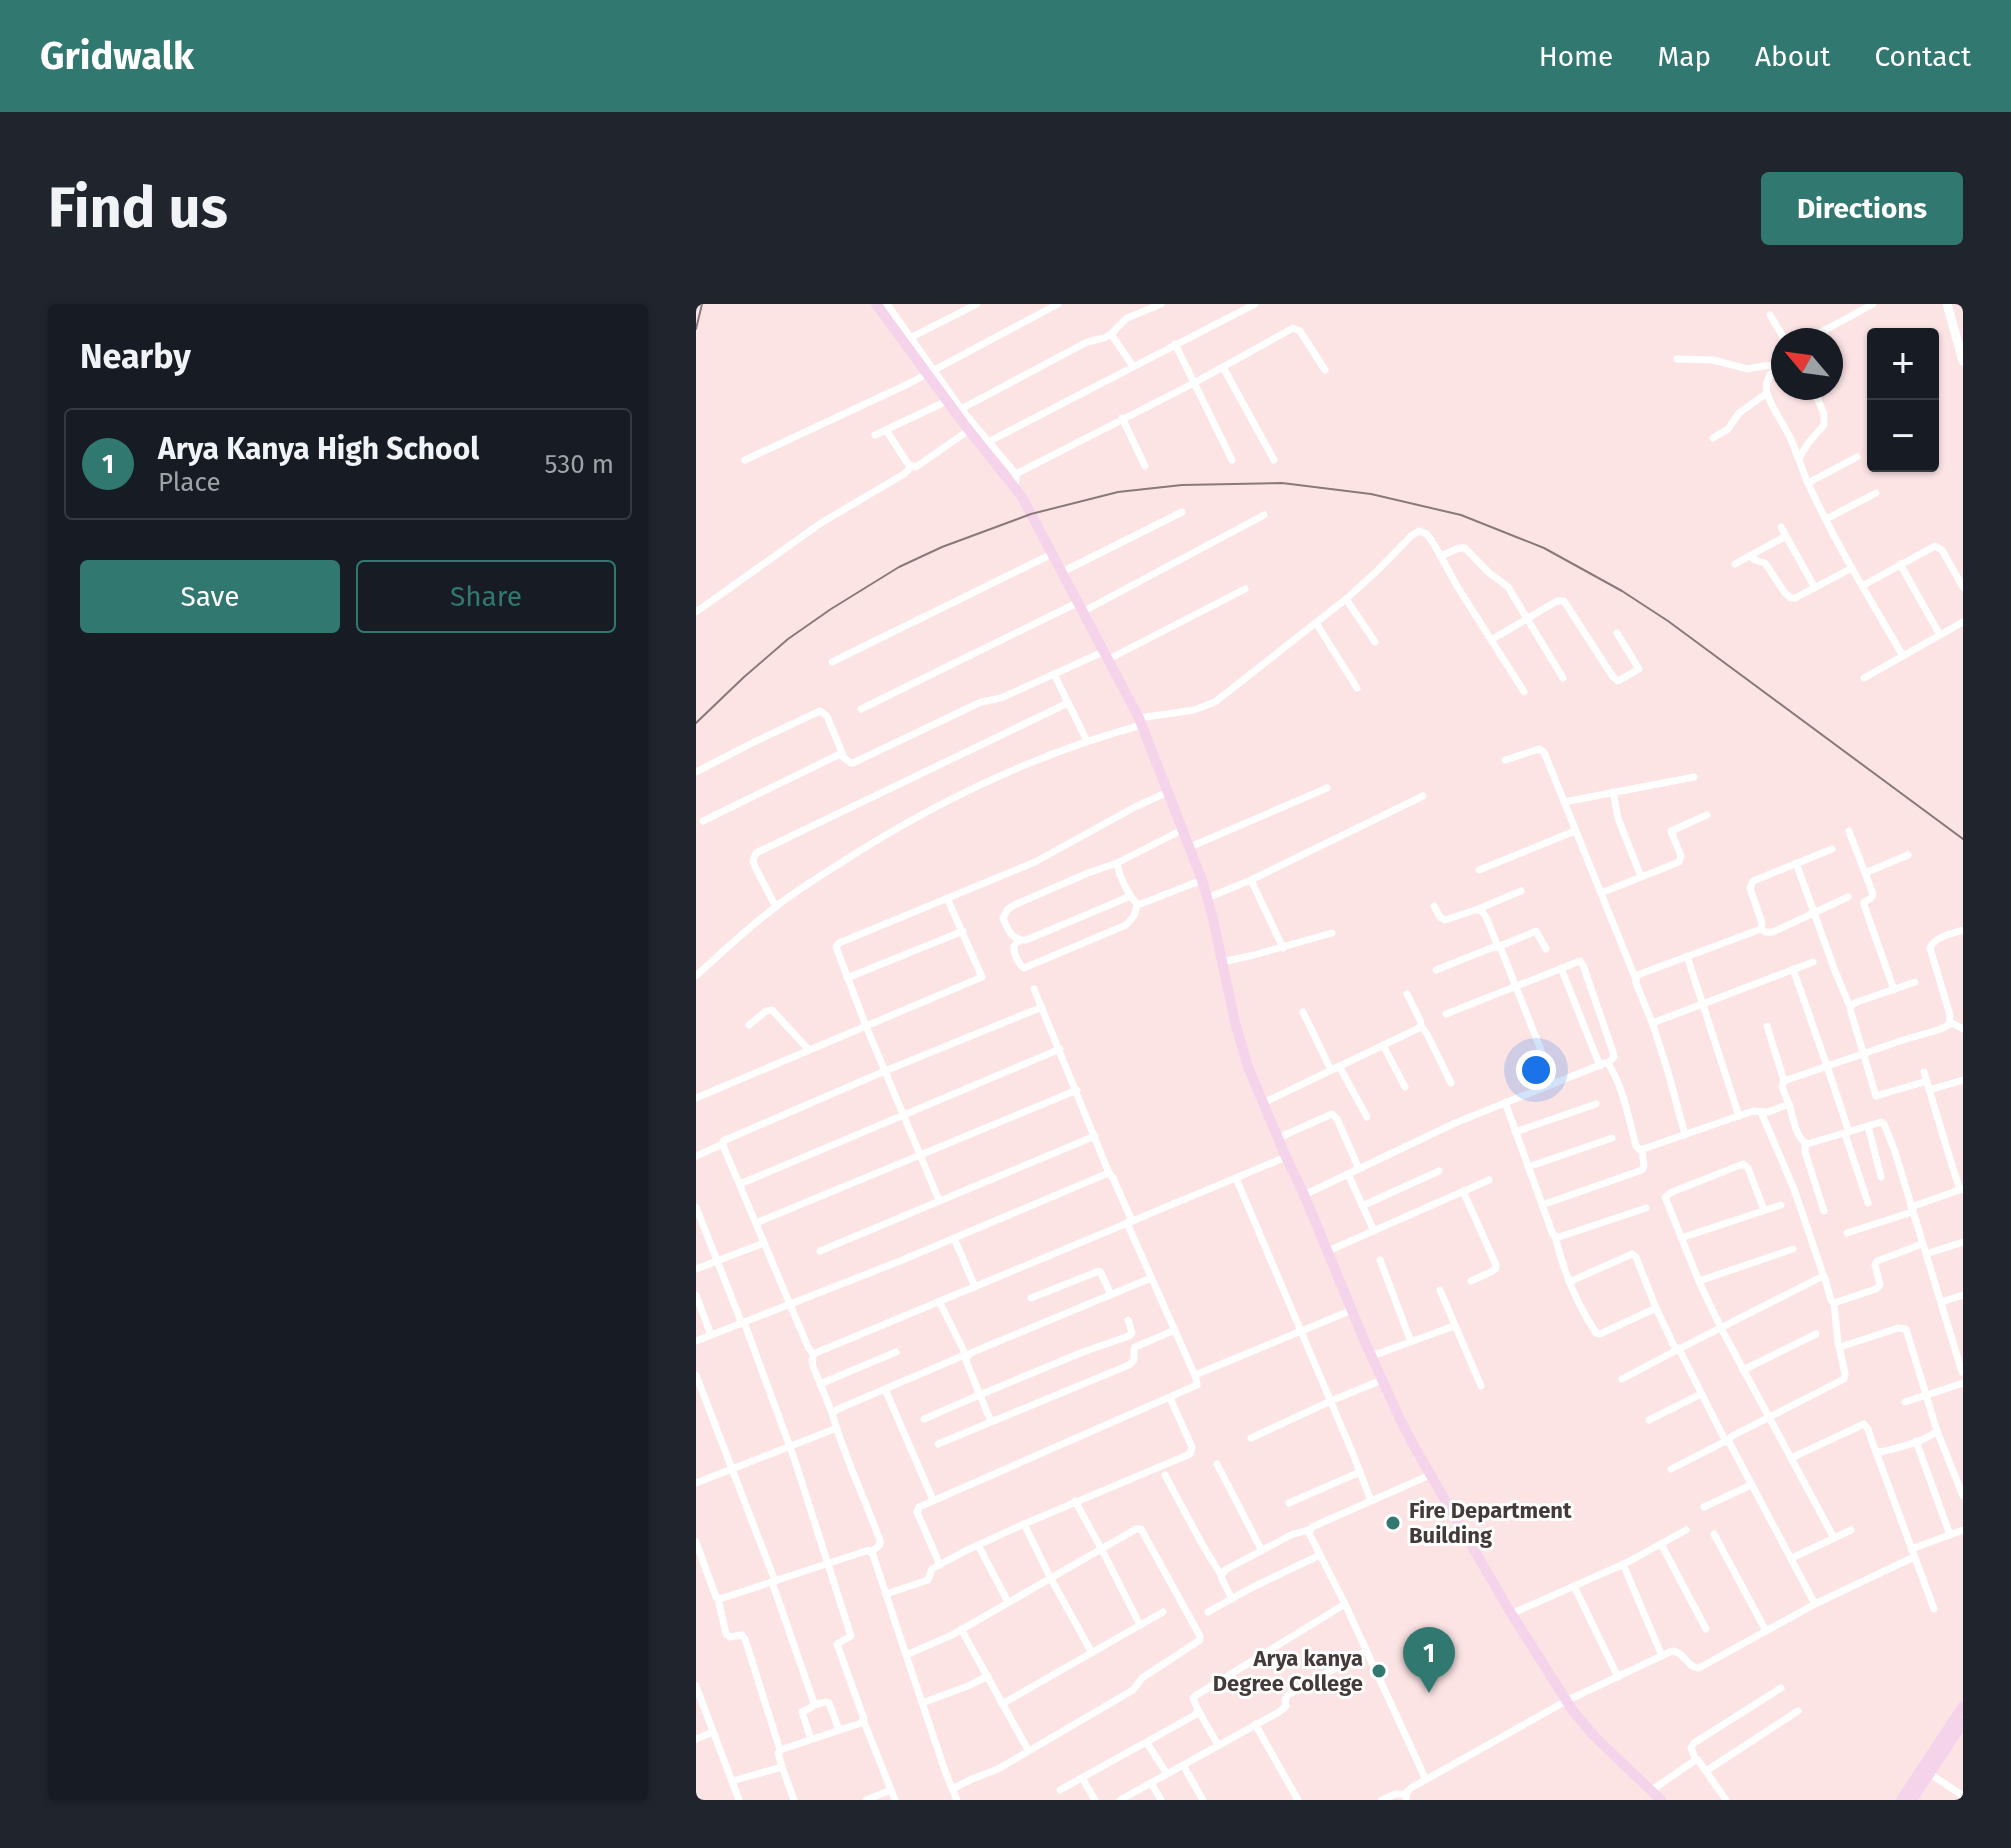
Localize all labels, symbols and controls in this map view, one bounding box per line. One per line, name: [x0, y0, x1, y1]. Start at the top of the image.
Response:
text: Gridwalk: [40, 33, 194, 79]
text: Home: [1539, 40, 1613, 73]
text: Map: [1657, 40, 1711, 73]
text: About: [1755, 40, 1830, 73]
text: Contact: [1874, 40, 1971, 73]
button: Directions: [1761, 172, 1963, 245]
text: Find us: [48, 175, 228, 242]
north arrow: [1771, 328, 1843, 400]
map controls: [1867, 328, 1939, 472]
button: +: [1867, 328, 1939, 400]
text: Nearby: [80, 336, 191, 377]
button: −: [1867, 400, 1939, 472]
text: Arya Kanya High School: [158, 431, 479, 467]
text: 1: [102, 449, 114, 480]
text: 530 m: [545, 449, 614, 480]
text: Place: [158, 467, 221, 498]
button: Save: [80, 560, 340, 633]
button: Share: [356, 560, 616, 633]
your location: [1516, 1050, 1556, 1090]
place label: Fire Department Building: [1409, 1497, 1572, 1549]
marker: Fire Department Building: [1384, 1514, 1402, 1532]
pin: 1: [1403, 1627, 1455, 1693]
place label: Arya kanya Degree College: [1213, 1645, 1363, 1697]
marker: Arya kanya Degree College: [1370, 1662, 1388, 1680]

